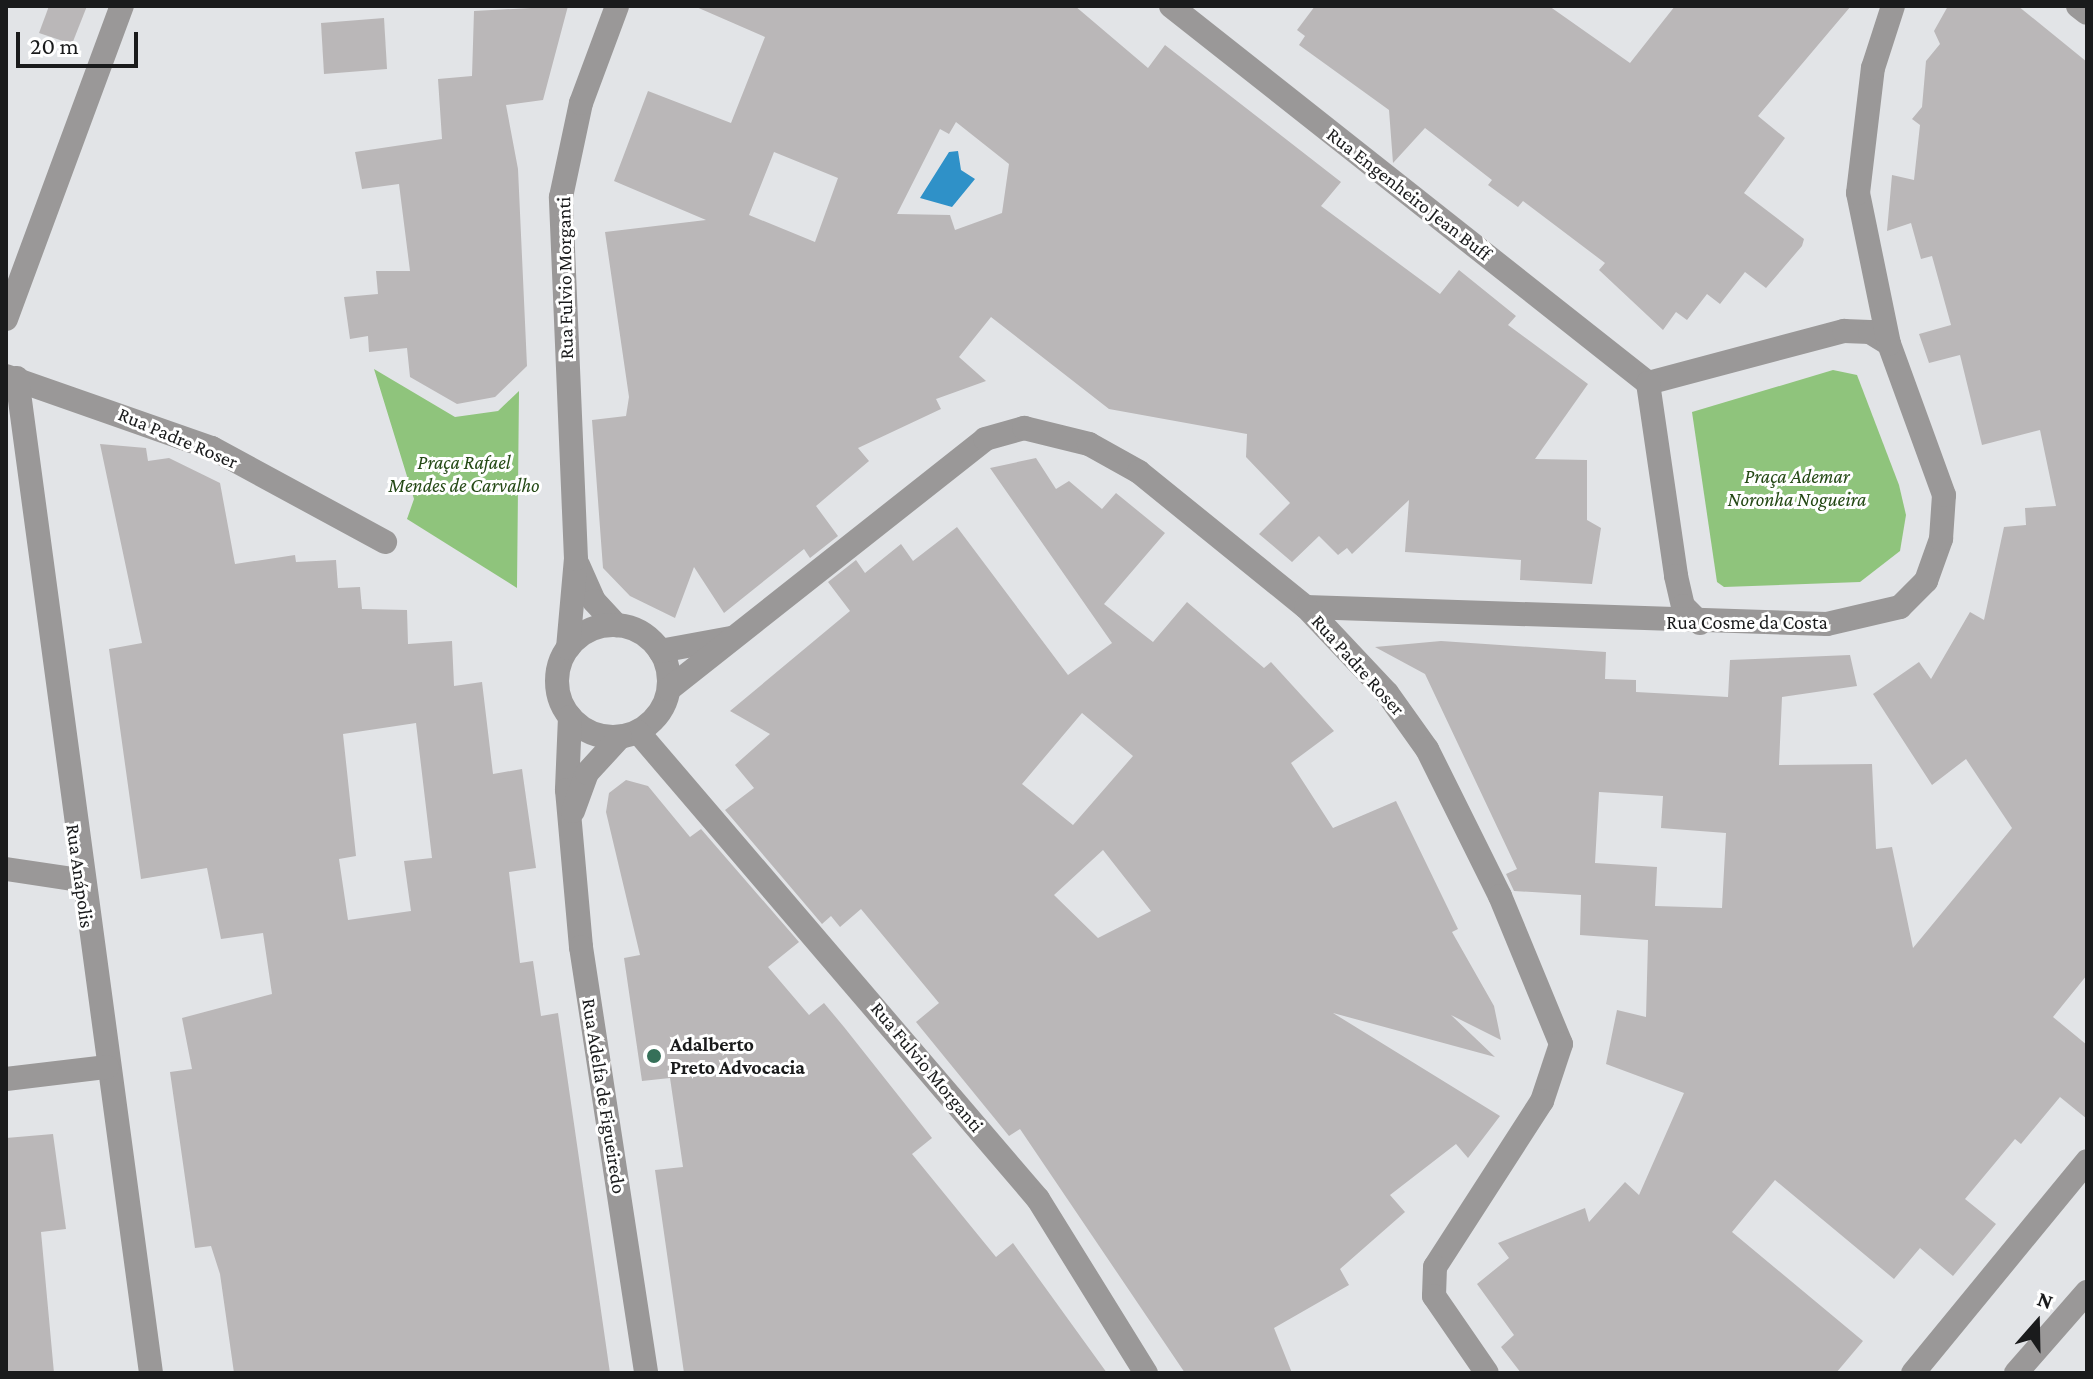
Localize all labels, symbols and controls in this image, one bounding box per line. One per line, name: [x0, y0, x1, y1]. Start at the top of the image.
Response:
scale bar: [20, 16, 142, 66]
text: 20 m: [30, 32, 79, 59]
street label: Rua Engenheiro Jean Buff: [1322, 122, 1496, 266]
street label: Rua Fulvio Morganti: [552, 196, 578, 360]
street label: Rua Padre Roser: [115, 402, 241, 474]
park label: Praça Rafael Mendes de Carvalho: [388, 451, 540, 498]
park label: Praça Ademar Noronha Nogueira: [1727, 465, 1867, 512]
street label: Rua Padre Roser: [1306, 610, 1410, 720]
street label: Rua Cosme da Costa: [1666, 610, 1828, 634]
street label: Rua Anápolis: [61, 823, 99, 929]
street label: Rua Adelfa de Figueiredo: [577, 997, 631, 1195]
street label: Rua Fulvio Morganti: [866, 997, 988, 1137]
place label: Adalberto Preto Advocacia: [670, 1032, 805, 1079]
marker: Adalberto Preto Advocacia: [645, 1047, 663, 1065]
north arrow: [1997, 1283, 2077, 1363]
text: N: [2034, 1286, 2057, 1314]

